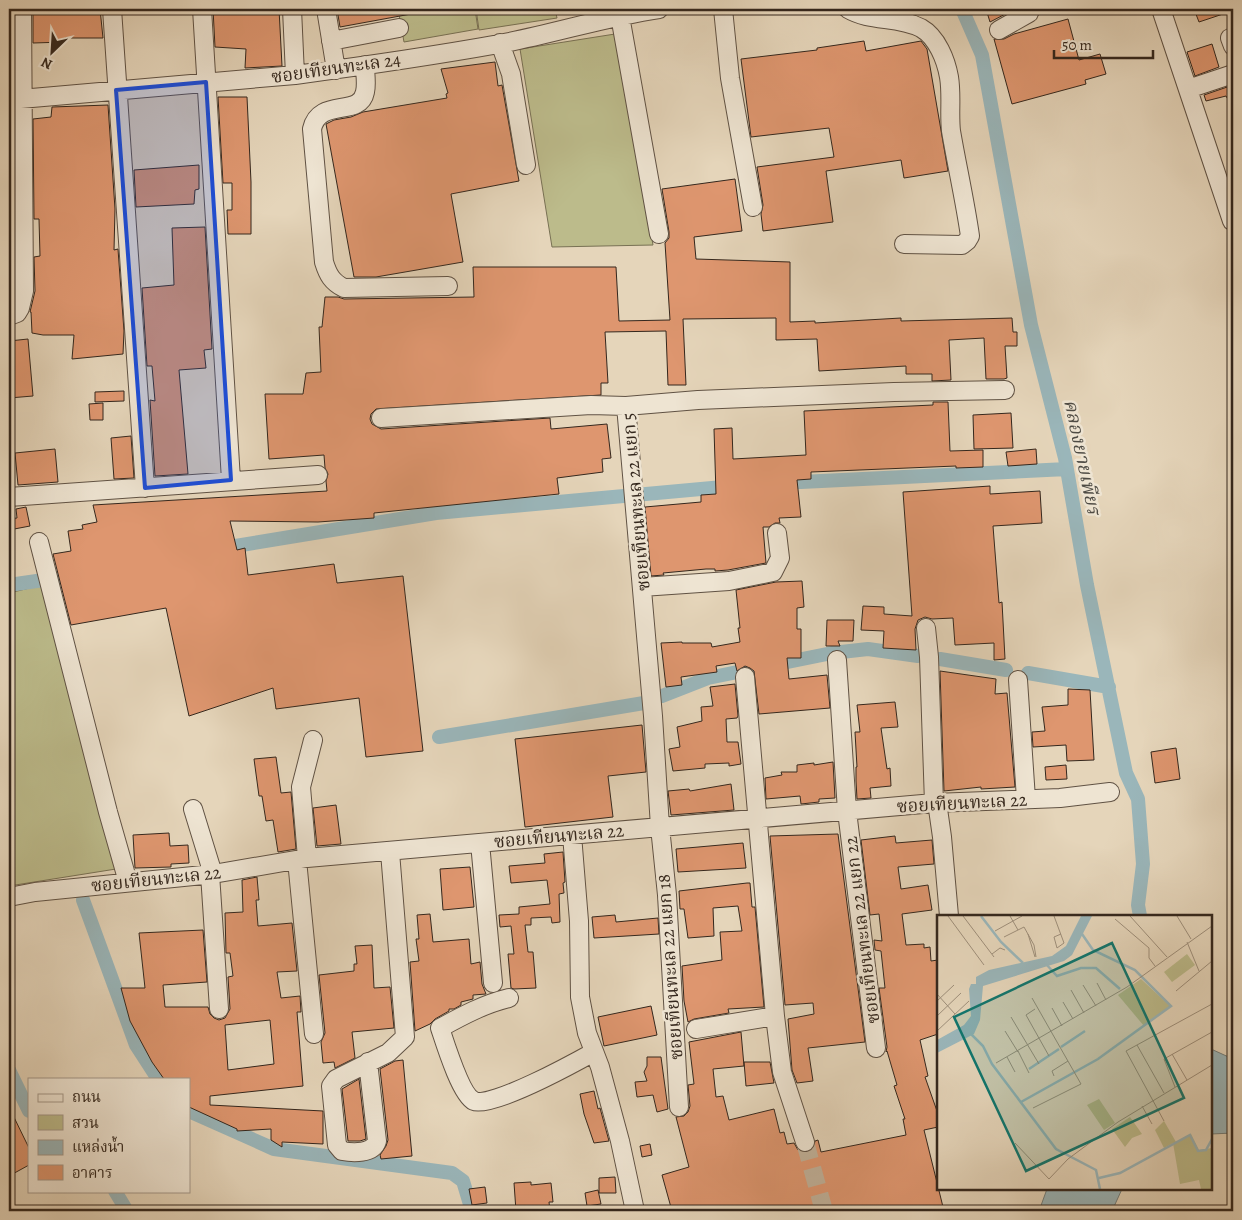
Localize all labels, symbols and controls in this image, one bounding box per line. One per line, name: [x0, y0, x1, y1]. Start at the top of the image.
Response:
north arrow: [28, 28, 78, 78]
scale bar: [1054, 28, 1153, 60]
text: 50 m: [1062, 35, 1092, 55]
street label: ซอยเทียนทะเล 24: [270, 47, 402, 89]
text: N: [38, 53, 55, 74]
water label: คลองยายเพียร: [1057, 397, 1107, 519]
street label: ซอยเทียนทะเล 22 แยก 5: [616, 412, 656, 592]
street label: ซอยเทียนทะเล 22: [896, 788, 1028, 818]
street label: ซอยเทียนทะเล 22: [493, 818, 626, 854]
street label: ซอยเทียนทะเล 22 แยก 22: [839, 835, 885, 1025]
street label: ซอยเทียนทะเล 22: [90, 860, 223, 898]
street label: ซอยเทียนทะเล 22 แยก 18: [652, 873, 688, 1061]
inset map: [937, 915, 1212, 1190]
legend: [28, 1078, 190, 1192]
text: ถนน: [72, 1087, 101, 1107]
text: สวน: [72, 1113, 99, 1133]
text: แหล่งน้ำ: [72, 1136, 124, 1157]
text: อาคาร: [72, 1163, 112, 1183]

